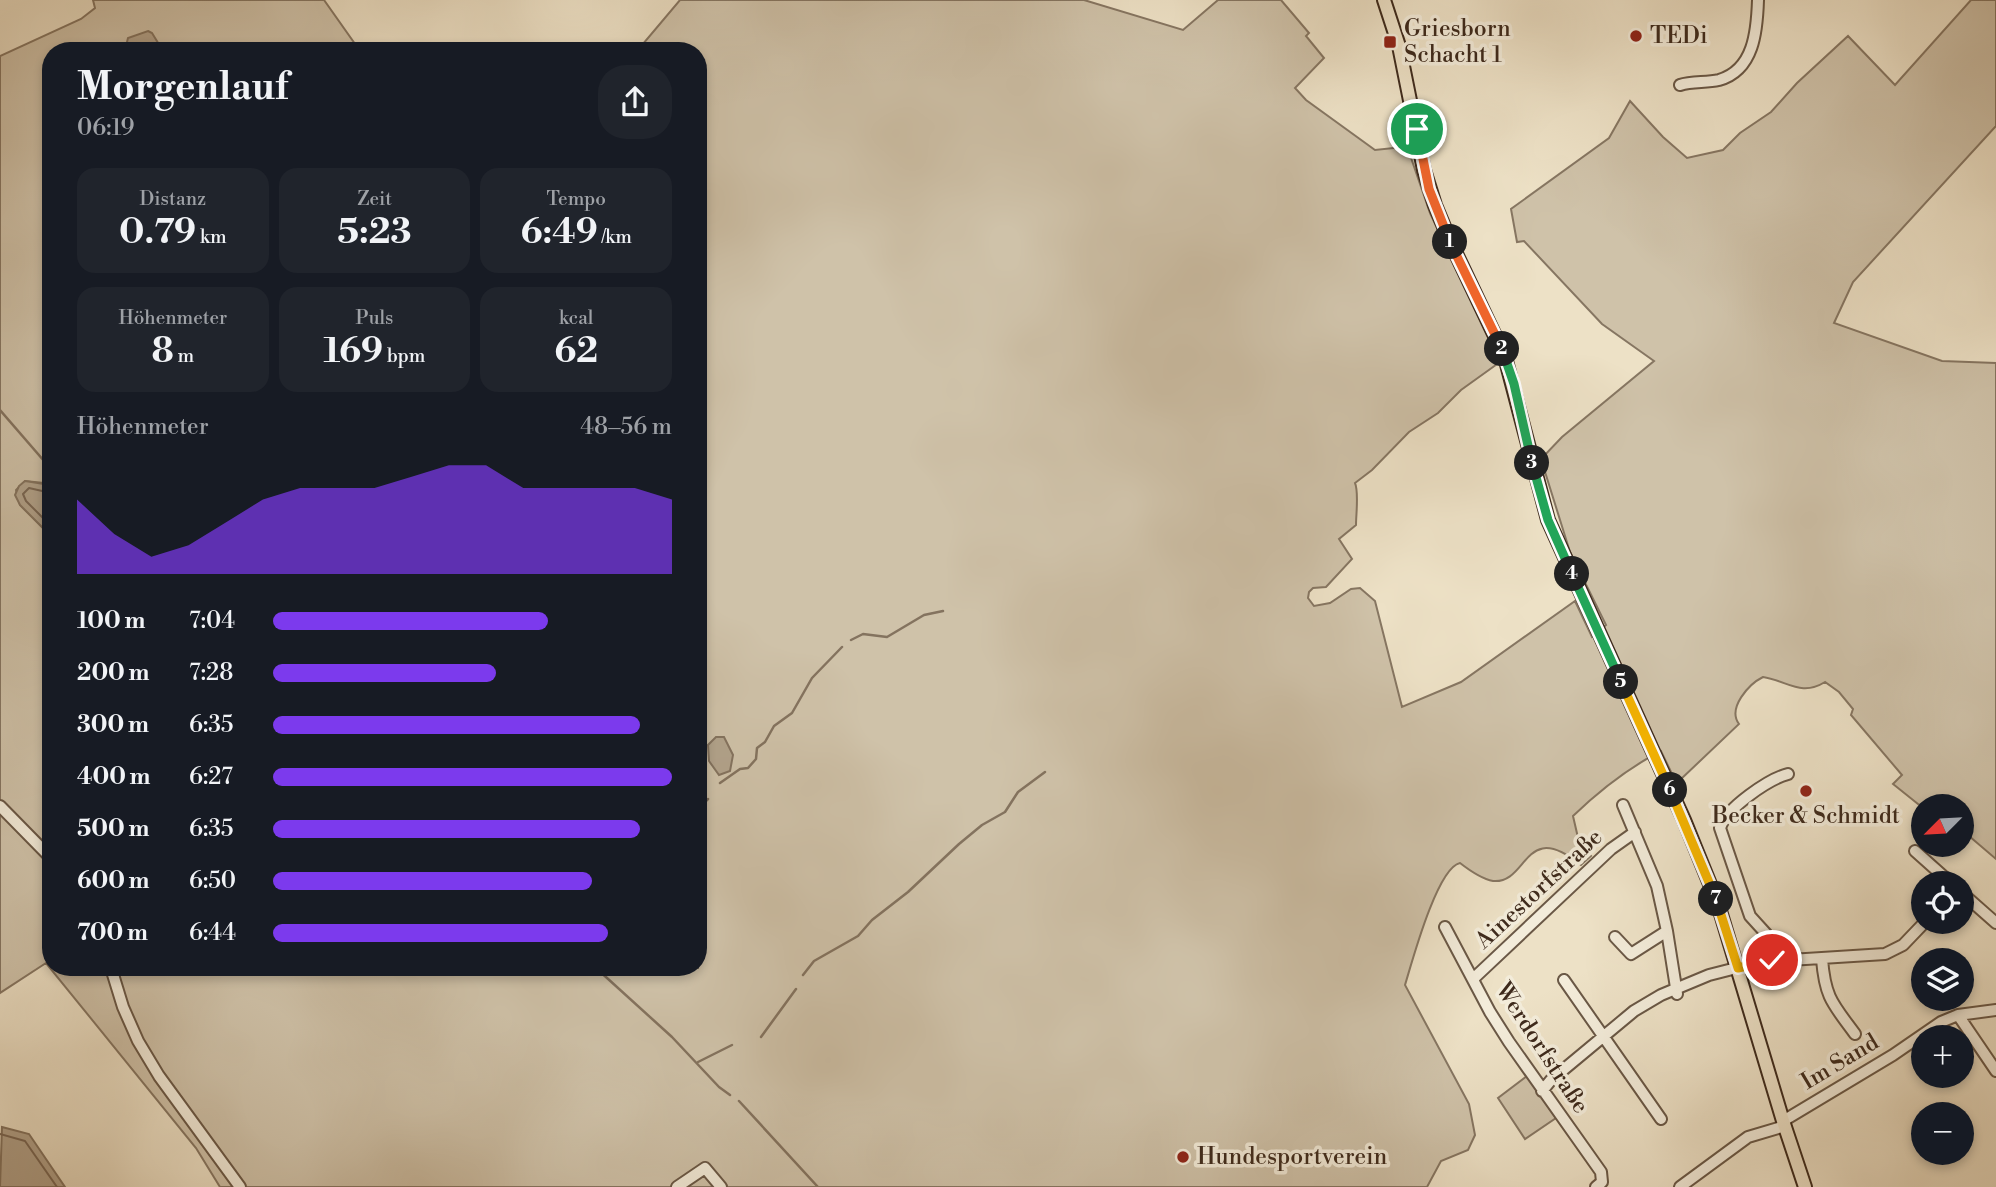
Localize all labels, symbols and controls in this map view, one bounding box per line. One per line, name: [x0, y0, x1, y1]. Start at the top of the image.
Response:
place label: Griesborn Schacht 1: [1404, 15, 1511, 69]
place label: TEDi: [1650, 22, 1708, 50]
marker: TEDi: [1628, 28, 1644, 44]
marker: Griesborn Schacht 1: [1382, 34, 1398, 50]
text: Morgenlauf: [77, 64, 288, 111]
button: share: [598, 65, 672, 139]
pin: [1387, 99, 1447, 159]
icon: arrive: [1398, 110, 1436, 148]
text: 06:19: [77, 114, 134, 142]
text: Distanz: [140, 187, 206, 211]
text: Zeit: [357, 187, 392, 211]
text: Tempo: [546, 187, 606, 211]
text: 0.79: [119, 211, 196, 254]
text: 5:23: [337, 211, 412, 254]
text: 6:49: [521, 211, 598, 254]
pin: 1: [1432, 224, 1468, 260]
text: km: [196, 225, 227, 249]
text: /km: [598, 225, 632, 249]
text: 1: [1445, 229, 1454, 253]
text: Höhenmeter: [118, 306, 227, 330]
text: Puls: [356, 306, 393, 330]
text: kcal: [559, 306, 593, 330]
text: 8: [151, 330, 174, 373]
text: 169: [323, 330, 383, 373]
text: 62: [554, 330, 598, 373]
pin: 2: [1484, 332, 1520, 366]
text: 2: [1496, 336, 1507, 360]
text: m: [174, 344, 194, 368]
text: bpm: [383, 344, 426, 368]
text: Höhenmeter: [77, 413, 209, 441]
text: 48–56 m: [580, 413, 672, 441]
pin: 3: [1514, 446, 1550, 480]
text: 3: [1526, 450, 1537, 474]
pin: 4: [1554, 556, 1590, 592]
text: 4: [1565, 561, 1578, 585]
text: 100 m: [77, 607, 145, 635]
text: 7:04: [189, 607, 235, 635]
text: 200 m: [77, 659, 149, 687]
text: 7:28: [189, 659, 233, 687]
pin: 5: [1604, 664, 1638, 700]
text: 5: [1615, 669, 1626, 693]
text: 300 m: [77, 711, 149, 739]
text: 6:35: [189, 711, 234, 739]
text: 400 m: [77, 763, 150, 791]
text: 6:27: [189, 763, 233, 791]
pin: 6: [1652, 772, 1688, 808]
text: 6: [1664, 777, 1675, 801]
marker: Becker & Schmidt: [1798, 783, 1814, 799]
north arrow: [1911, 794, 1974, 858]
map controls: [1911, 794, 1974, 1165]
place label: Becker & Schmidt: [1711, 802, 1900, 830]
text: 500 m: [77, 815, 149, 843]
text: 6:35: [189, 815, 234, 843]
street label: Ainestorfstraße: [1469, 823, 1608, 956]
text: 600 m: [77, 867, 150, 895]
text: 6:50: [189, 867, 236, 895]
button: locate: [1911, 871, 1974, 934]
pin: 7: [1698, 881, 1734, 916]
text: 7: [1710, 886, 1721, 910]
text: 700 m: [77, 919, 148, 947]
text: 6:44: [189, 919, 236, 947]
pin: [1742, 930, 1802, 990]
icon: check: [1753, 941, 1791, 979]
button: layers: [1911, 948, 1974, 1011]
street label: Werdorfstraße: [1489, 977, 1595, 1119]
button: +: [1911, 1025, 1974, 1088]
street label: Im Sand: [1796, 1028, 1884, 1096]
button: −: [1911, 1102, 1974, 1165]
place label: Hundesportverein: [1197, 1143, 1388, 1171]
marker: Hundesportverein: [1175, 1149, 1191, 1165]

